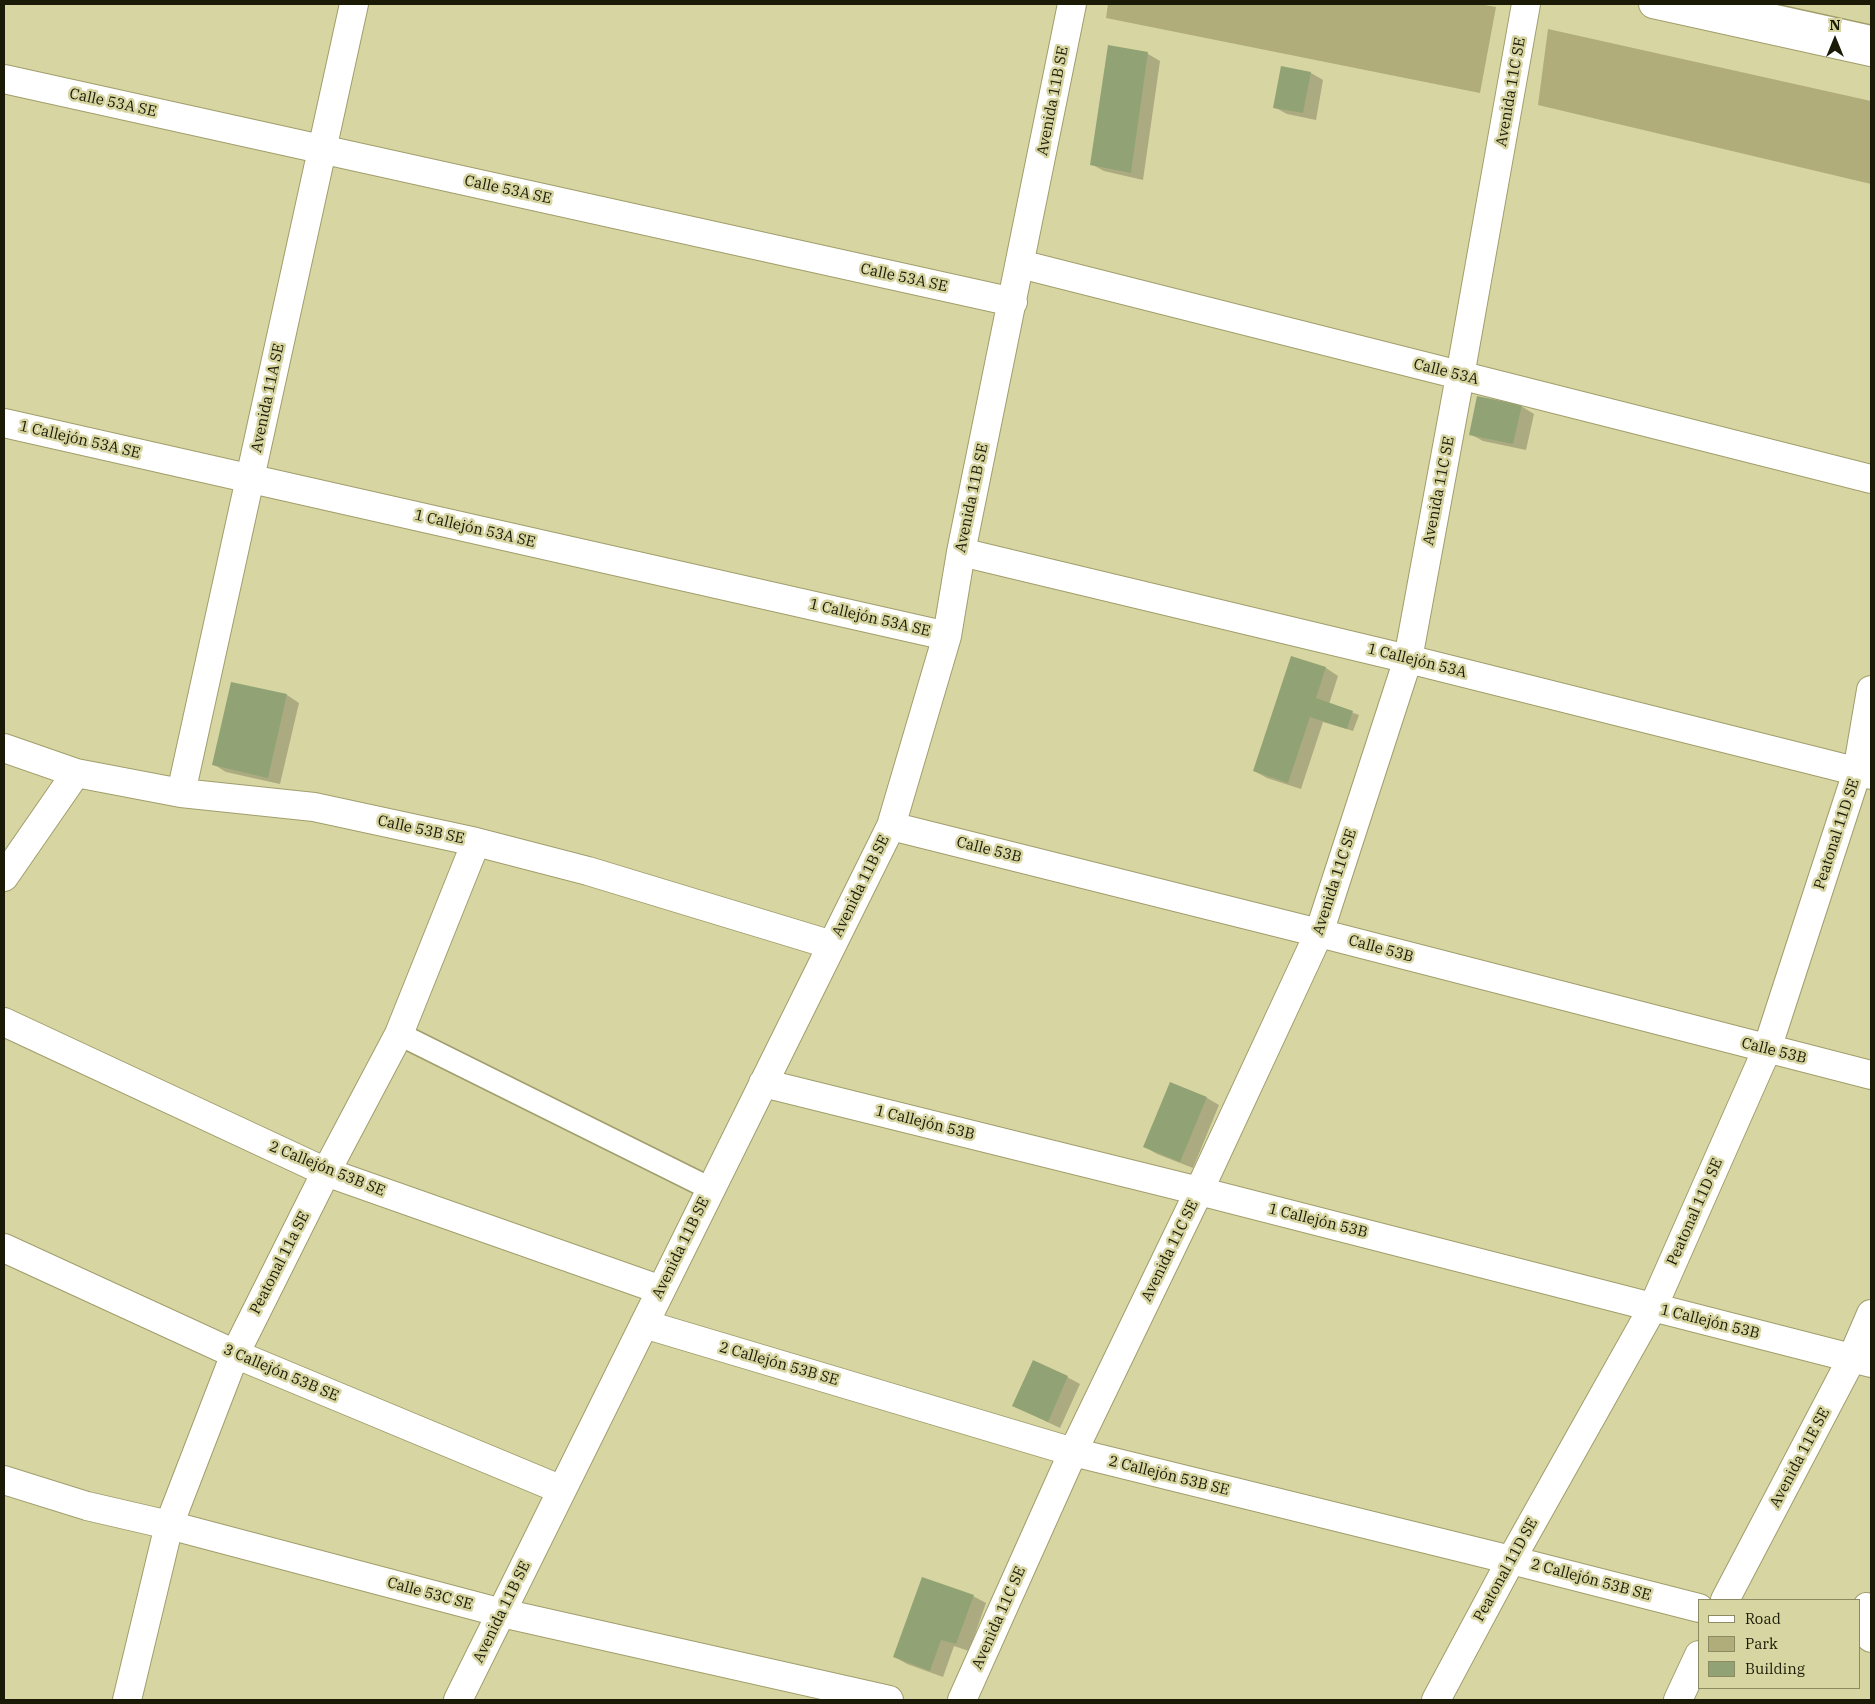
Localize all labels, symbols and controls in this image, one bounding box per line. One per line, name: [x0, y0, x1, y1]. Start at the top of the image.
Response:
north arrow: [1810, 15, 1860, 65]
text: N: [1829, 16, 1841, 34]
street label: Avenida 11C SE: [1493, 36, 1529, 148]
street label: Avenida 11B SE: [1034, 45, 1072, 157]
street label: Calle 53A SE: [68, 85, 158, 121]
street label: Calle 53A SE: [463, 172, 553, 208]
street label: Calle 53A SE: [859, 260, 949, 296]
street label: Avenida 11A SE: [248, 342, 288, 454]
street label: Calle 53A: [1412, 355, 1480, 389]
street label: 1 Callejón 53A SE: [18, 417, 142, 463]
street label: Avenida 11C SE: [1420, 435, 1458, 547]
street label: Avenida 11B SE: [952, 442, 992, 554]
street label: 1 Callejón 53A SE: [413, 506, 537, 552]
street label: 1 Callejón 53A SE: [808, 595, 932, 641]
street label: 1 Callejón 53A: [1366, 640, 1468, 682]
street label: Peatonal 11D SE: [1811, 776, 1863, 892]
street label: Calle 53B SE: [376, 812, 466, 848]
street label: Avenida 11C SE: [1309, 827, 1361, 937]
street label: Avenida 11B SE: [829, 832, 893, 940]
street label: Calle 53B: [955, 833, 1023, 867]
street label: Calle 53B: [1347, 932, 1415, 966]
street label: Calle 53B: [1740, 1034, 1808, 1068]
street label: 1 Callejón 53B: [874, 1102, 976, 1144]
street label: 2 Callejón 53B SE: [266, 1138, 388, 1200]
street label: Peatonal 11D SE: [1663, 1156, 1727, 1268]
street label: Avenida 11B SE: [649, 1194, 713, 1302]
street label: Avenida 11C SE: [1138, 1197, 1202, 1305]
street label: 1 Callejón 53B: [1267, 1200, 1369, 1242]
street label: Peatonal 11a SE: [246, 1209, 314, 1317]
street label: 1 Callejón 53B: [1659, 1301, 1761, 1343]
street label: 2 Callejón 53B SE: [717, 1338, 841, 1390]
street label: 3 Callejón 53B SE: [221, 1341, 341, 1405]
street label: Avenida 11E SE: [1766, 1405, 1834, 1511]
street label: 2 Callejón 53B SE: [1107, 1452, 1231, 1500]
street label: Peatonal 11D SE: [1470, 1515, 1542, 1625]
street label: 2 Callejón 53B SE: [1529, 1555, 1653, 1605]
street label: Avenida 11B SE: [470, 1558, 534, 1666]
street label: Avenida 11C SE: [968, 1564, 1030, 1672]
street label: Calle 53C SE: [385, 1574, 475, 1614]
legend: [1698, 1599, 1860, 1689]
text: Road: [1745, 1609, 1781, 1628]
text: Park: [1745, 1634, 1778, 1653]
text: Building: [1745, 1659, 1805, 1678]

